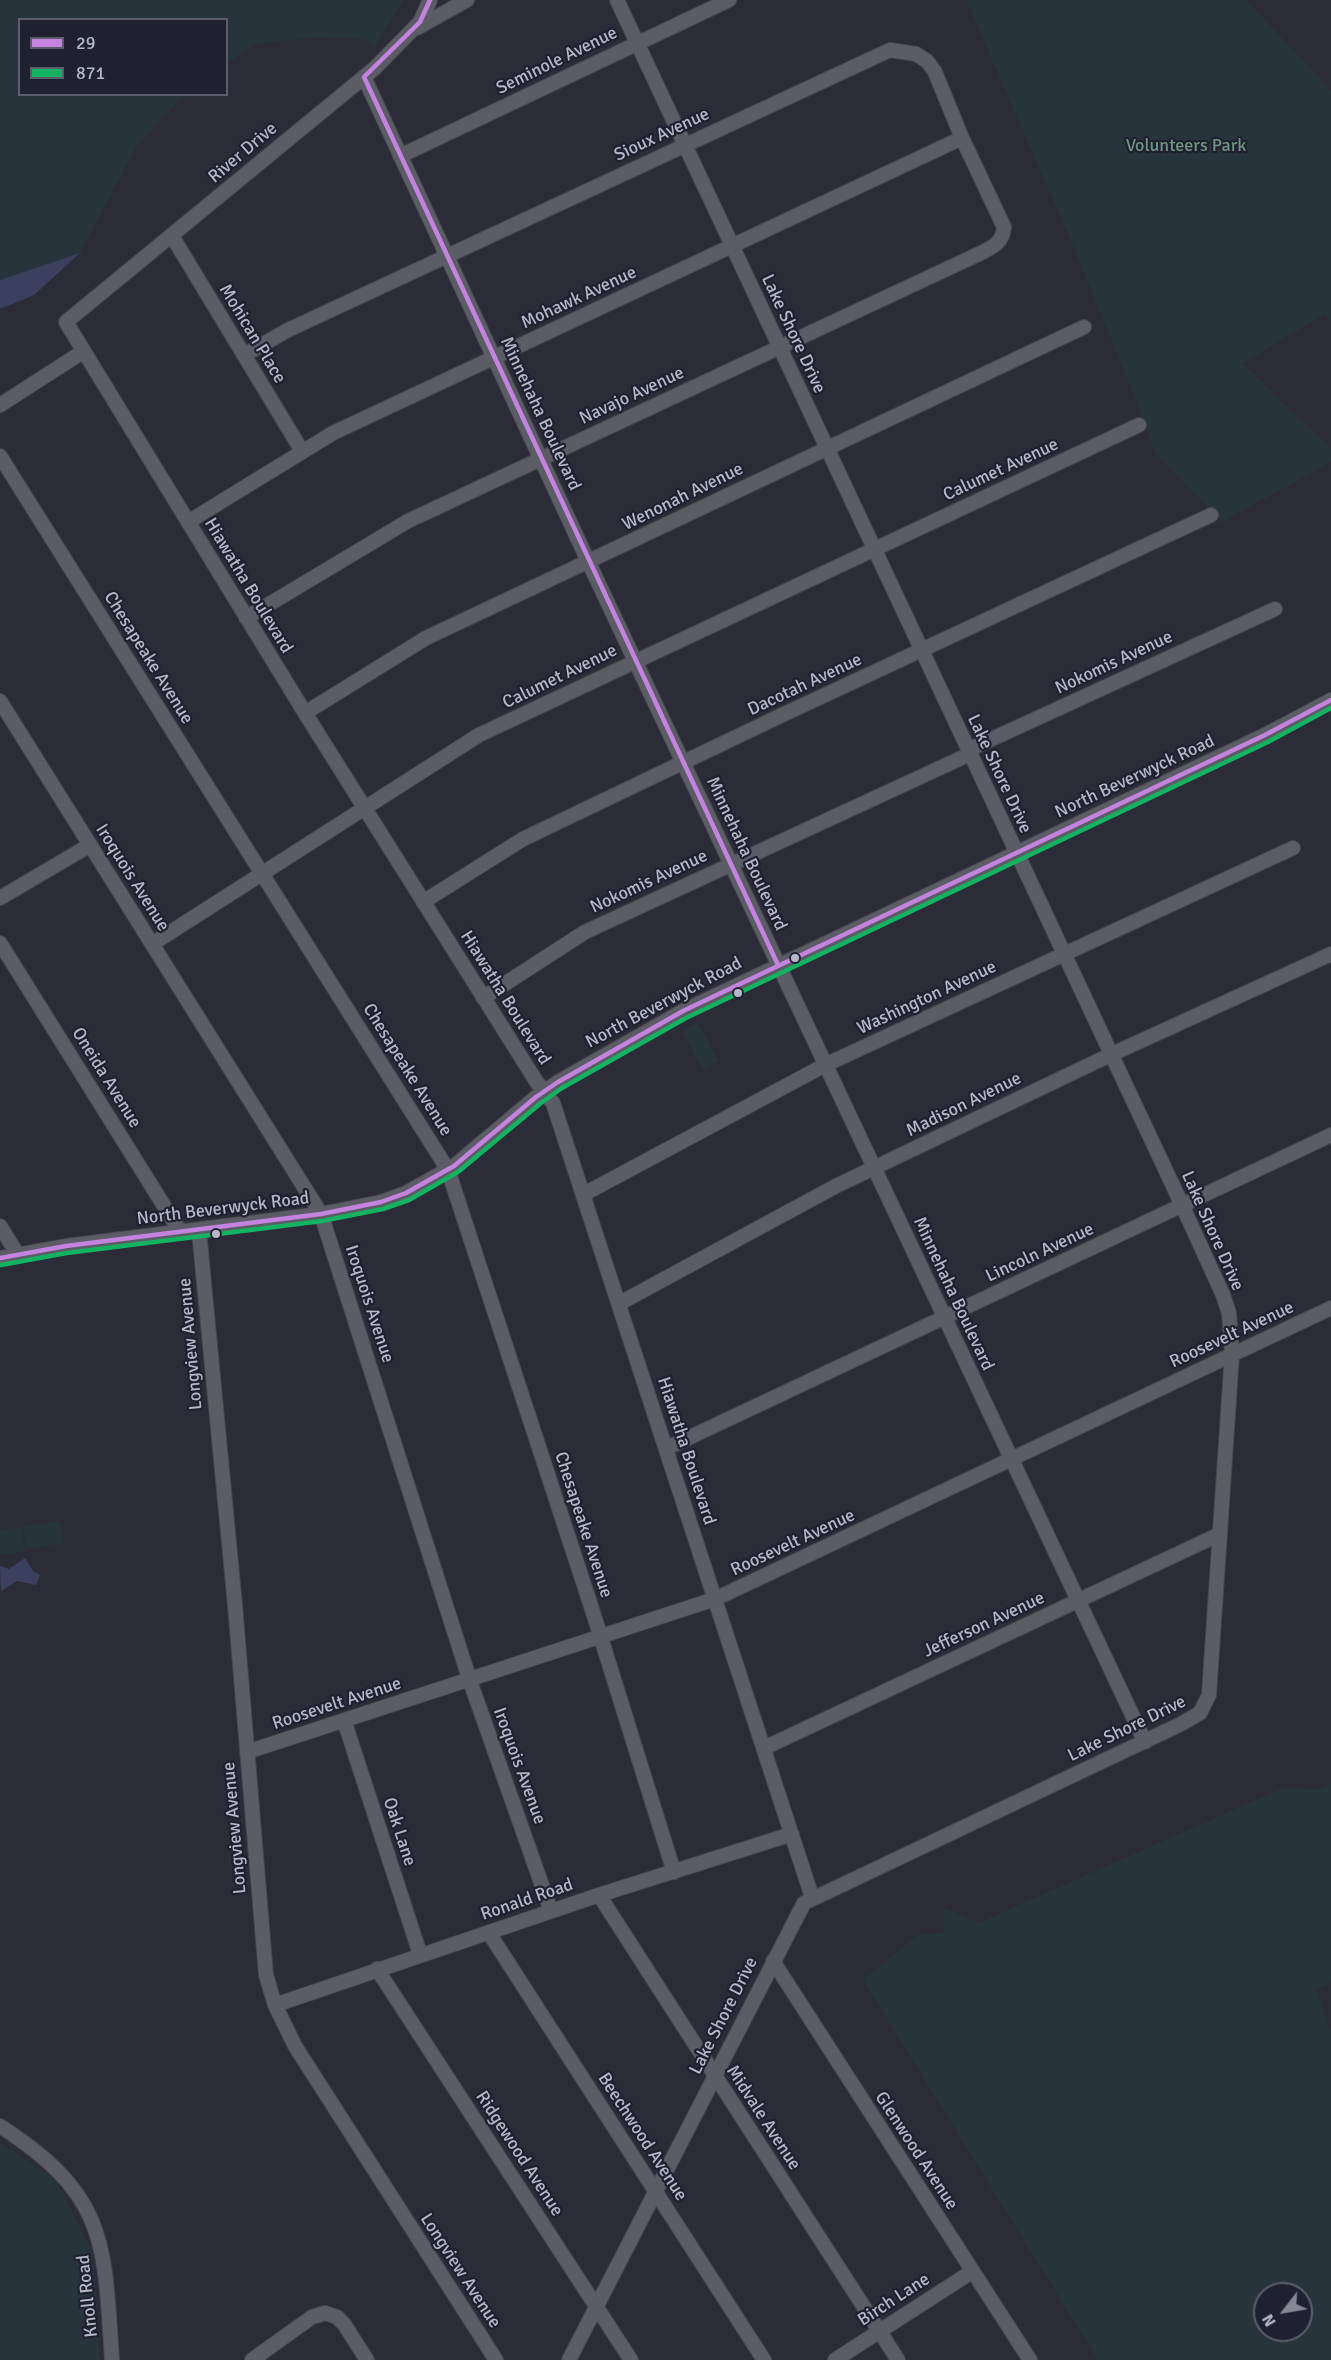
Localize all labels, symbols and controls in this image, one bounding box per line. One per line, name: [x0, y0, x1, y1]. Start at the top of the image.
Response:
legend: [18, 18, 228, 96]
street label: Seminole Avenue: [493, 22, 621, 100]
text: 29: [76, 32, 95, 54]
text: 871: [76, 62, 105, 84]
street label: Sioux Avenue: [611, 104, 713, 166]
street label: River Drive: [204, 118, 282, 188]
park label: Volunteers Park: [1126, 135, 1246, 157]
street label: Mohawk Avenue: [518, 262, 640, 334]
street label: Lake Shore Drive: [756, 271, 830, 397]
street label: Mohican Place: [214, 280, 290, 388]
street label: Minnehaha Boulevard: [495, 334, 585, 494]
street label: Navajo Avenue: [576, 362, 688, 430]
street label: Calumet Avenue: [940, 434, 1062, 506]
street label: Wenonah Avenue: [619, 458, 747, 536]
street label: Hiawatha Boulevard: [199, 514, 297, 658]
street label: Chesapeake Avenue: [98, 588, 198, 728]
street label: Nokomis Avenue: [1052, 626, 1176, 700]
street label: Calumet Avenue: [499, 640, 621, 714]
street label: Dacotah Avenue: [744, 649, 866, 721]
street label: Lake Shore Drive: [962, 711, 1036, 837]
street label: North Beverwyck Road: [1052, 731, 1218, 823]
street label: Minnehaha Boulevard: [701, 774, 791, 934]
street label: Iroquois Avenue: [90, 820, 174, 936]
street label: Nokomis Avenue: [587, 845, 711, 919]
street label: Hiawatha Boulevard: [455, 927, 555, 1069]
unlabelled marker: [789, 952, 801, 964]
street label: North Beverwyck Road: [582, 953, 746, 1053]
street label: Washington Avenue: [854, 956, 1000, 1040]
unlabelled marker: [732, 987, 744, 999]
street label: Chesapeake Avenue: [357, 1000, 457, 1140]
street label: Oneida Avenue: [67, 1024, 145, 1132]
street label: Madison Avenue: [903, 1068, 1025, 1142]
street label: Lake Shore Drive: [1176, 1168, 1248, 1294]
street label: North Beverwyck Road: [136, 1188, 310, 1230]
street label: Minnehaha Boulevard: [908, 1214, 998, 1374]
street label: Lincoln Avenue: [982, 1219, 1098, 1287]
unlabelled marker: [210, 1228, 222, 1240]
street label: Iroquois Avenue: [340, 1242, 398, 1366]
street label: Longview Avenue: [174, 1277, 208, 1411]
street label: Roosevelt Avenue: [1166, 1297, 1298, 1373]
street label: Hiawatha Boulevard: [652, 1374, 720, 1528]
street label: Chesapeake Avenue: [549, 1449, 617, 1601]
street label: Roosevelt Avenue: [727, 1505, 859, 1581]
street label: Jefferson Avenue: [920, 1587, 1048, 1663]
street label: Roosevelt Avenue: [270, 1673, 404, 1735]
street label: Lake Shore Drive: [1064, 1691, 1190, 1767]
street label: Iroquois Avenue: [488, 1705, 550, 1827]
street label: Longview Avenue: [218, 1761, 252, 1895]
street label: Oak Lane: [378, 1795, 420, 1869]
street label: Ronald Road: [478, 1874, 576, 1926]
street label: Lake Shore Drive: [685, 1954, 763, 2078]
street label: Midvale Avenue: [721, 2062, 805, 2174]
street label: Beechwood Avenue: [593, 2069, 691, 2205]
street label: Ridgewood Avenue: [471, 2087, 567, 2221]
street label: Glenwood Avenue: [870, 2088, 962, 2214]
street label: Longview Avenue: [415, 2210, 505, 2332]
street label: Knoll Road: [73, 2254, 103, 2338]
street label: Birch Lane: [854, 2269, 934, 2331]
north arrow: [1253, 2282, 1313, 2342]
text: N: [1258, 2310, 1281, 2330]

